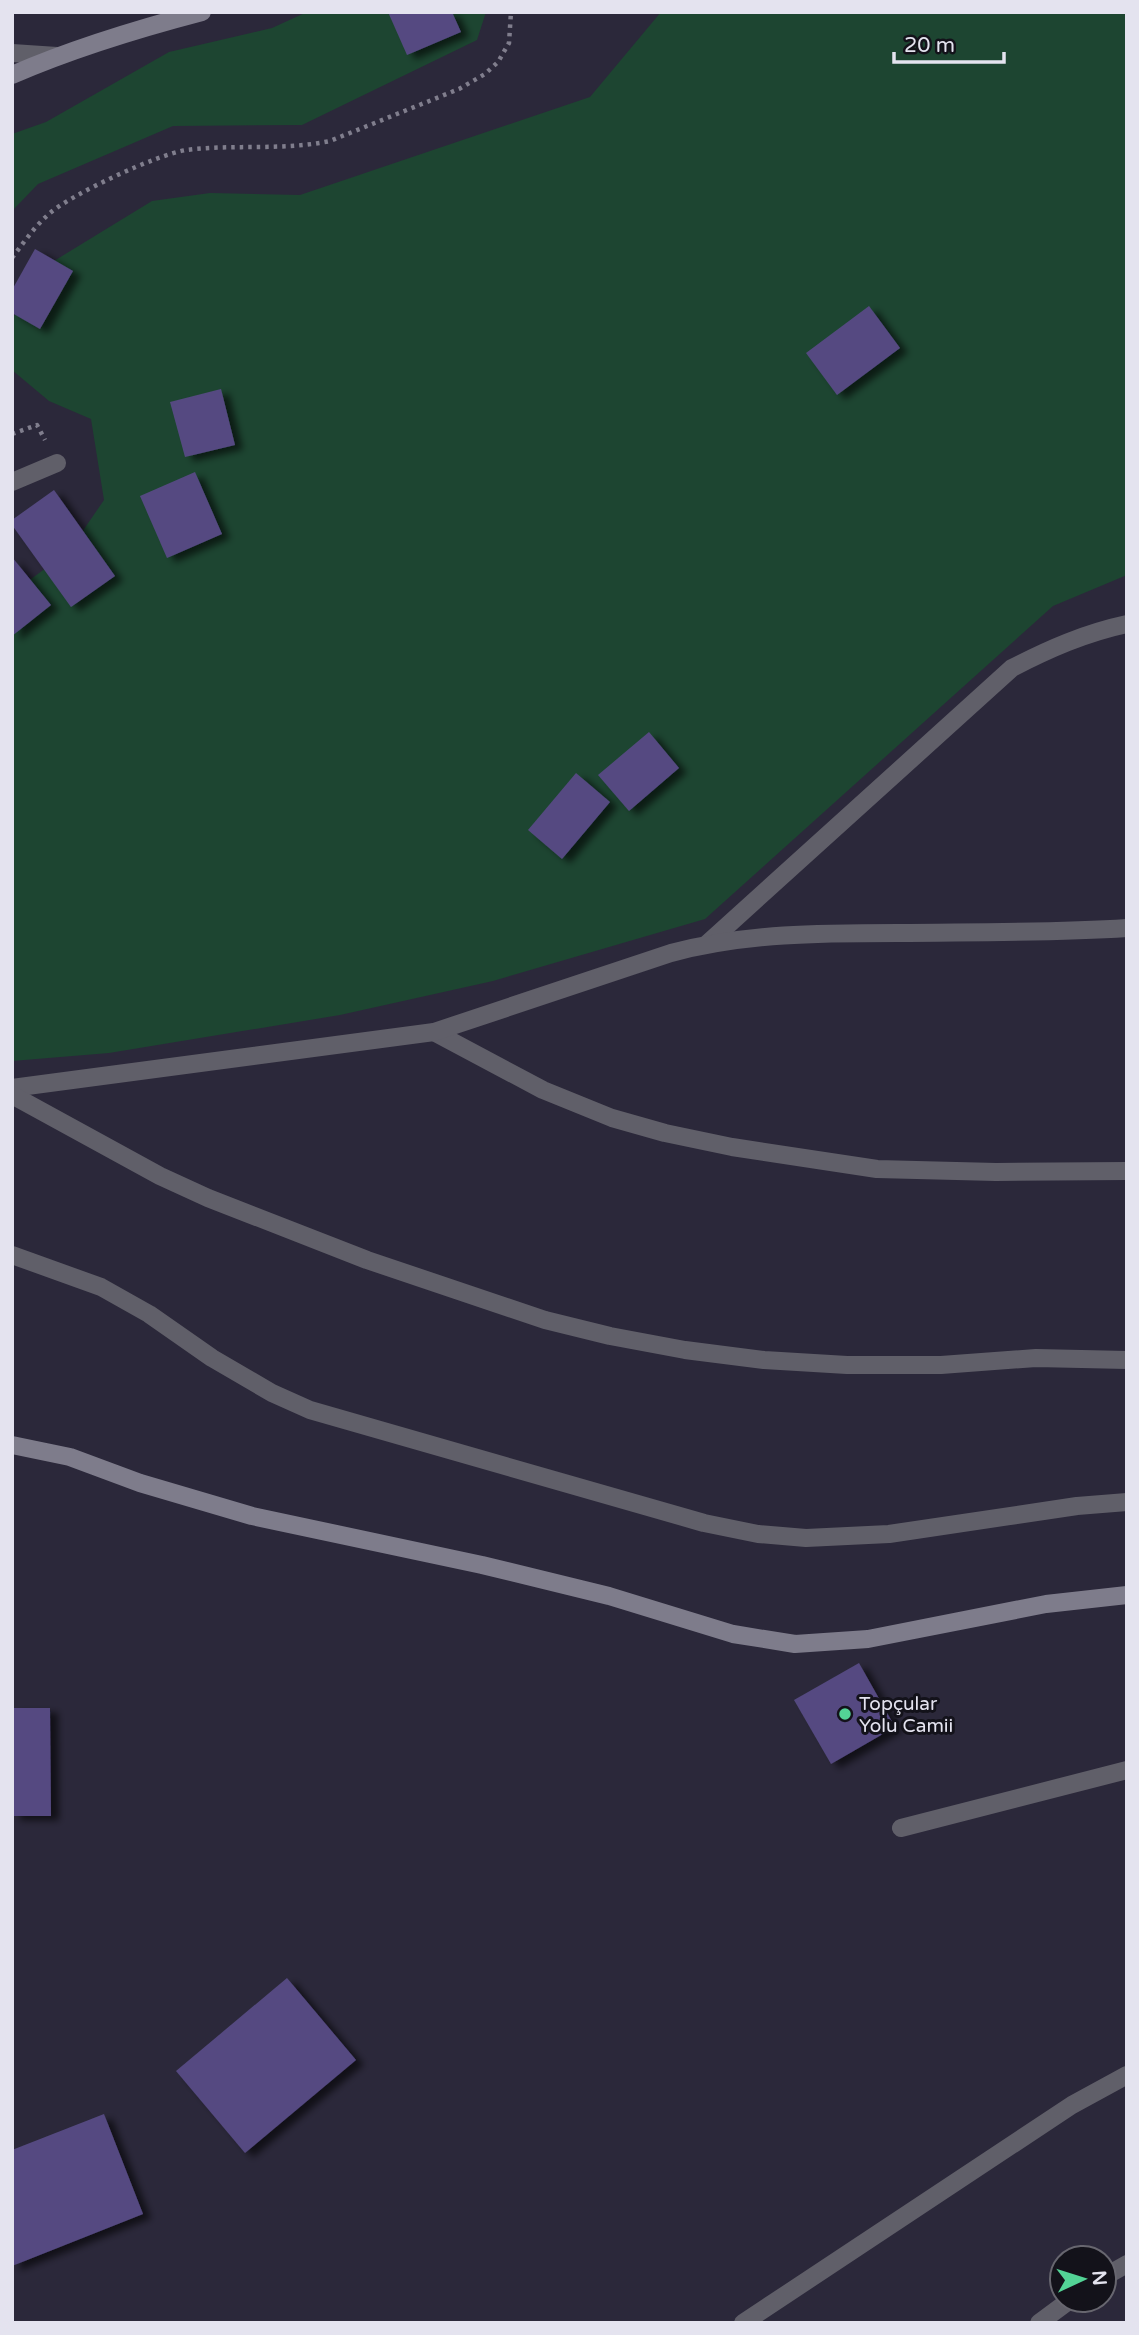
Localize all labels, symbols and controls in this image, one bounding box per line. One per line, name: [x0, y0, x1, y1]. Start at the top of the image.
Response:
scale bar: [894, 21, 1004, 65]
text: 20 m: [904, 33, 955, 58]
place label: Topçular Yolu Camii: [859, 1693, 953, 1737]
marker: Topçular Yolu Camii: [837, 1706, 853, 1722]
north arrow: [1048, 2244, 1118, 2314]
text: N: [1087, 2270, 1110, 2286]

